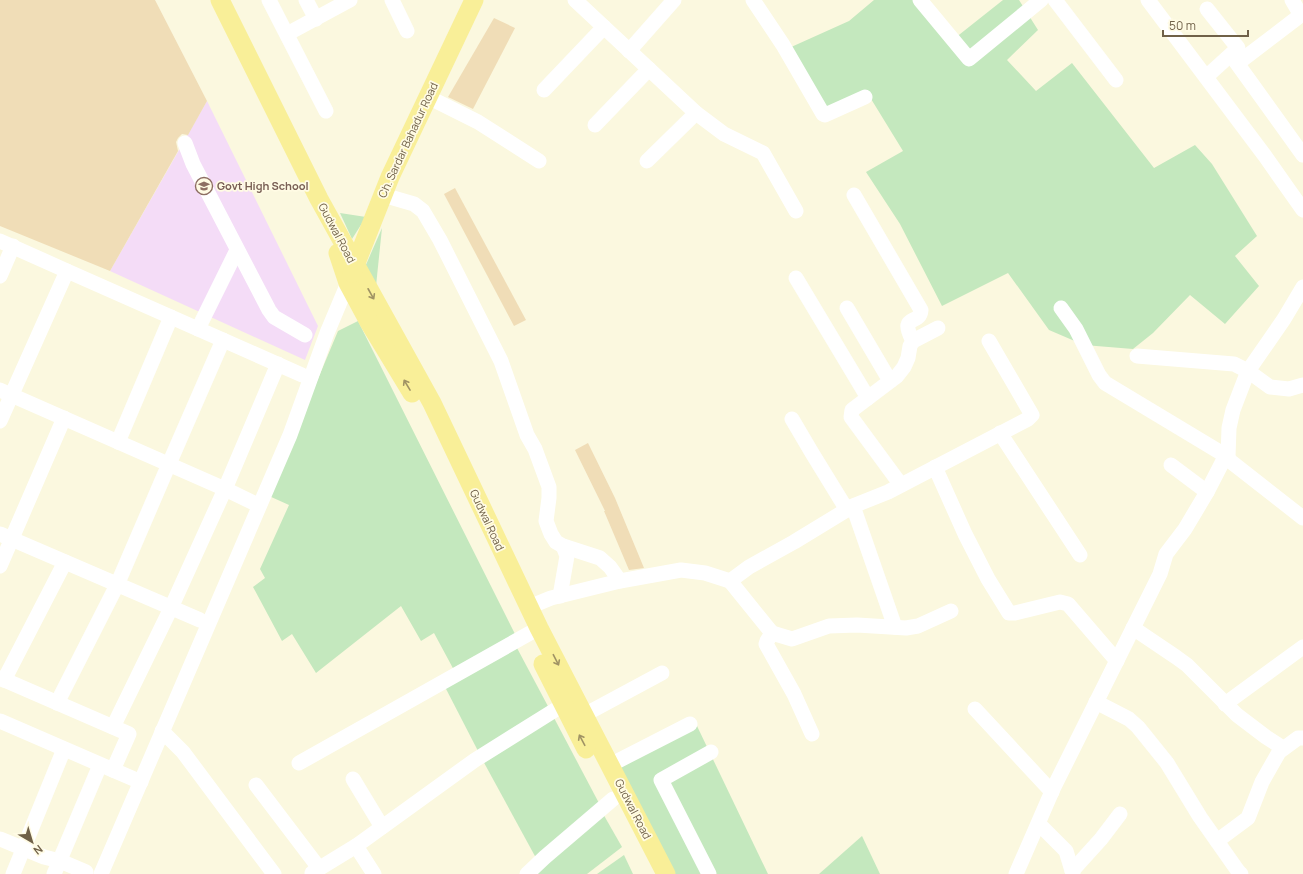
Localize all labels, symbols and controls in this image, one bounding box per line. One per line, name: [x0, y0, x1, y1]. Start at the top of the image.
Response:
scale bar: [1163, 12, 1248, 38]
text: 50 m: [1169, 17, 1196, 34]
street label: Ch. Sardar Bahadur Road: [374, 80, 441, 200]
school or university icon: Govt High School: [194, 176, 214, 196]
place label: Govt High School: [217, 178, 309, 193]
street label: Gudwal Road: [315, 200, 360, 265]
one-way arrow: [368, 288, 375, 300]
one-way arrow: [403, 379, 411, 391]
street label: Gudwal Road: [467, 487, 508, 553]
one-way arrow: [553, 654, 560, 666]
one-way arrow: [578, 734, 585, 746]
street label: Gudwal Road: [612, 776, 655, 842]
north arrow: [12, 822, 52, 862]
text: N: [31, 842, 46, 859]

